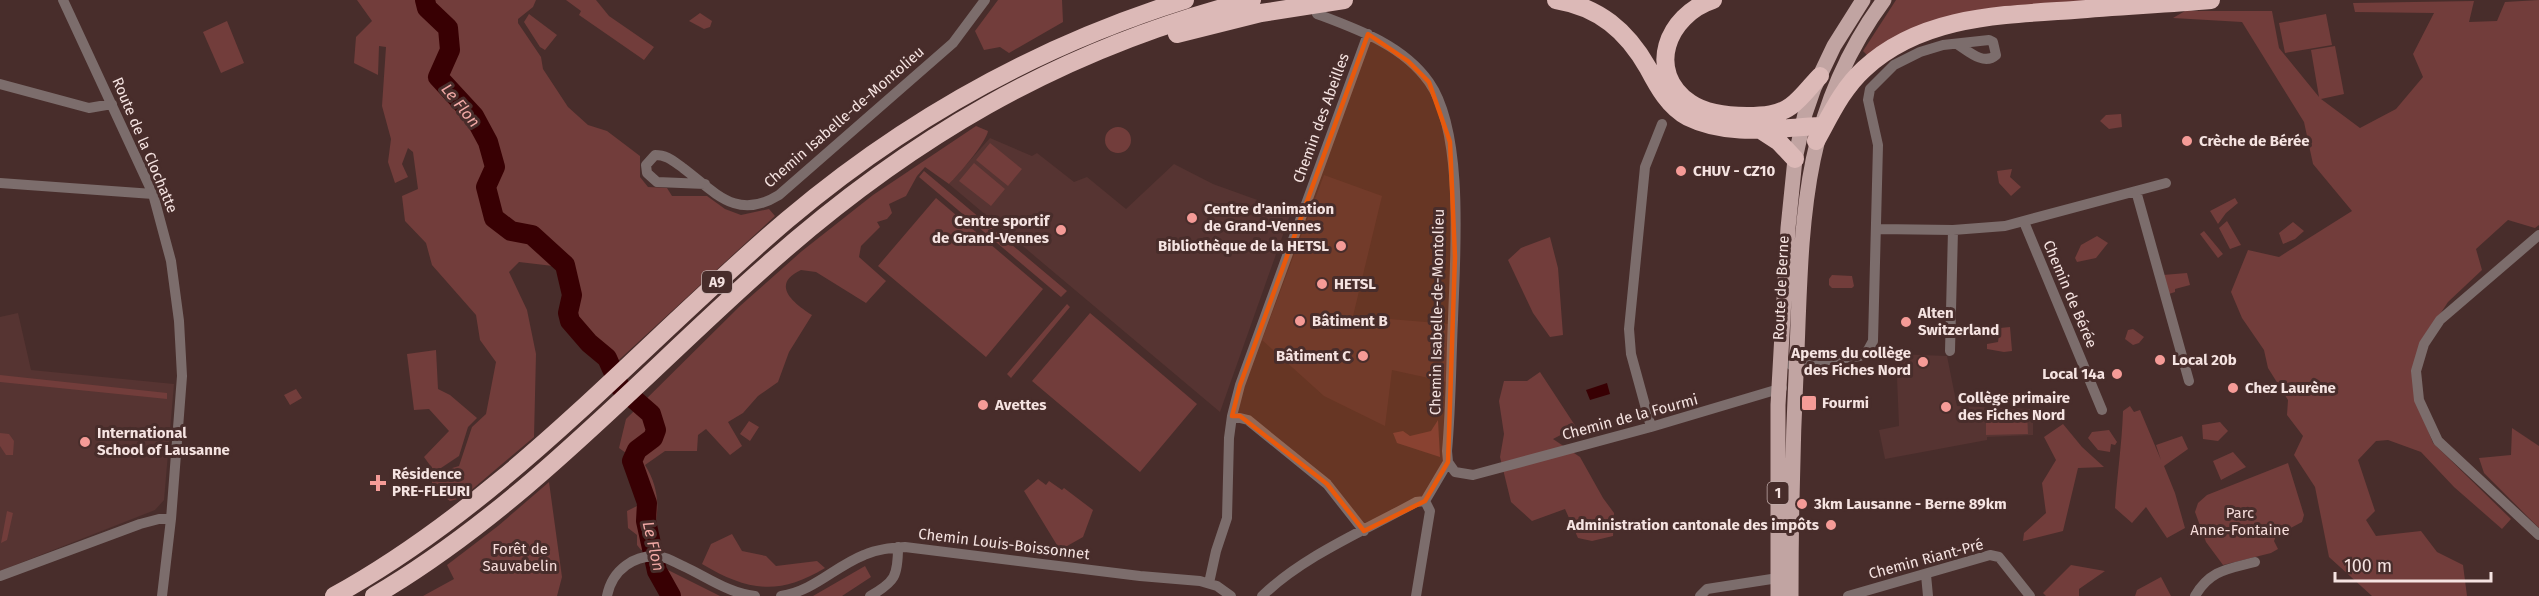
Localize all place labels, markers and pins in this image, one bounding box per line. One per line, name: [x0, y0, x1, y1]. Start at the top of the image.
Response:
place label: Crèche de Bérée: [2199, 132, 2309, 150]
marker: Crèche de Bérée: [2180, 134, 2194, 148]
place label: CHUV - CZ10: [1693, 162, 1775, 180]
marker: CHUV - CZ10: [1674, 164, 1688, 178]
place label: Centre d'animation de Grand-Vennes: [1204, 200, 1334, 235]
marker: Centre d'animation de Grand-Vennes: [1185, 211, 1199, 225]
place label: Centre sportif de Grand-Vennes: [932, 212, 1051, 247]
marker: Centre sportif de Grand-Vennes: [1054, 223, 1068, 237]
place label: Bibliothèque de la HETSL: [1158, 237, 1329, 255]
marker: Bibliothèque de la HETSL: [1334, 239, 1348, 253]
place label: HETSL: [1334, 275, 1376, 293]
marker: HETSL: [1315, 277, 1329, 291]
place label: Alten Switzerland: [1917, 304, 1999, 339]
place label: Bâtiment B: [1312, 312, 1388, 330]
marker: Bâtiment B: [1293, 314, 1307, 328]
marker: Alten Switzerland: [1899, 315, 1913, 329]
place label: Apems du collège des Fiches Nord: [1790, 344, 1911, 379]
place label: Bâtiment C: [1276, 347, 1351, 365]
marker: Bâtiment C: [1356, 349, 1370, 363]
place label: Local 20b: [2172, 351, 2237, 369]
marker: Local 20b: [2153, 353, 2167, 367]
marker: Apems du collège des Fiches Nord: [1916, 355, 1930, 369]
place label: Local 14a: [2042, 365, 2105, 383]
marker: Local 14a: [2110, 367, 2124, 381]
place label: Chez Laurène: [2245, 379, 2336, 397]
marker: Chez Laurène: [2226, 381, 2240, 395]
place label: Collège primaire des Fiches Nord: [1958, 389, 2070, 424]
marker: Fourmi: [1800, 394, 1818, 412]
place label: Fourmi: [1822, 394, 1869, 412]
place label: Avettes: [994, 396, 1047, 414]
marker: Avettes: [976, 398, 990, 412]
marker: Collège primaire des Fiches Nord: [1939, 400, 1953, 414]
place label: International School of Lausanne: [97, 424, 230, 459]
marker: International School of Lausanne: [78, 435, 92, 449]
place label: Résidence PRE-FLEURI: [392, 465, 470, 500]
marker: Résidence PRE-FLEURI: [369, 474, 387, 492]
place label: 3km Lausanne - Berne 89km: [1813, 495, 2007, 513]
marker: 3km Lausanne - Berne 89km: [1795, 497, 1809, 511]
place label: Administration cantonale des impôts: [1566, 516, 1819, 534]
marker: Administration cantonale des impôts: [1824, 518, 1838, 532]

